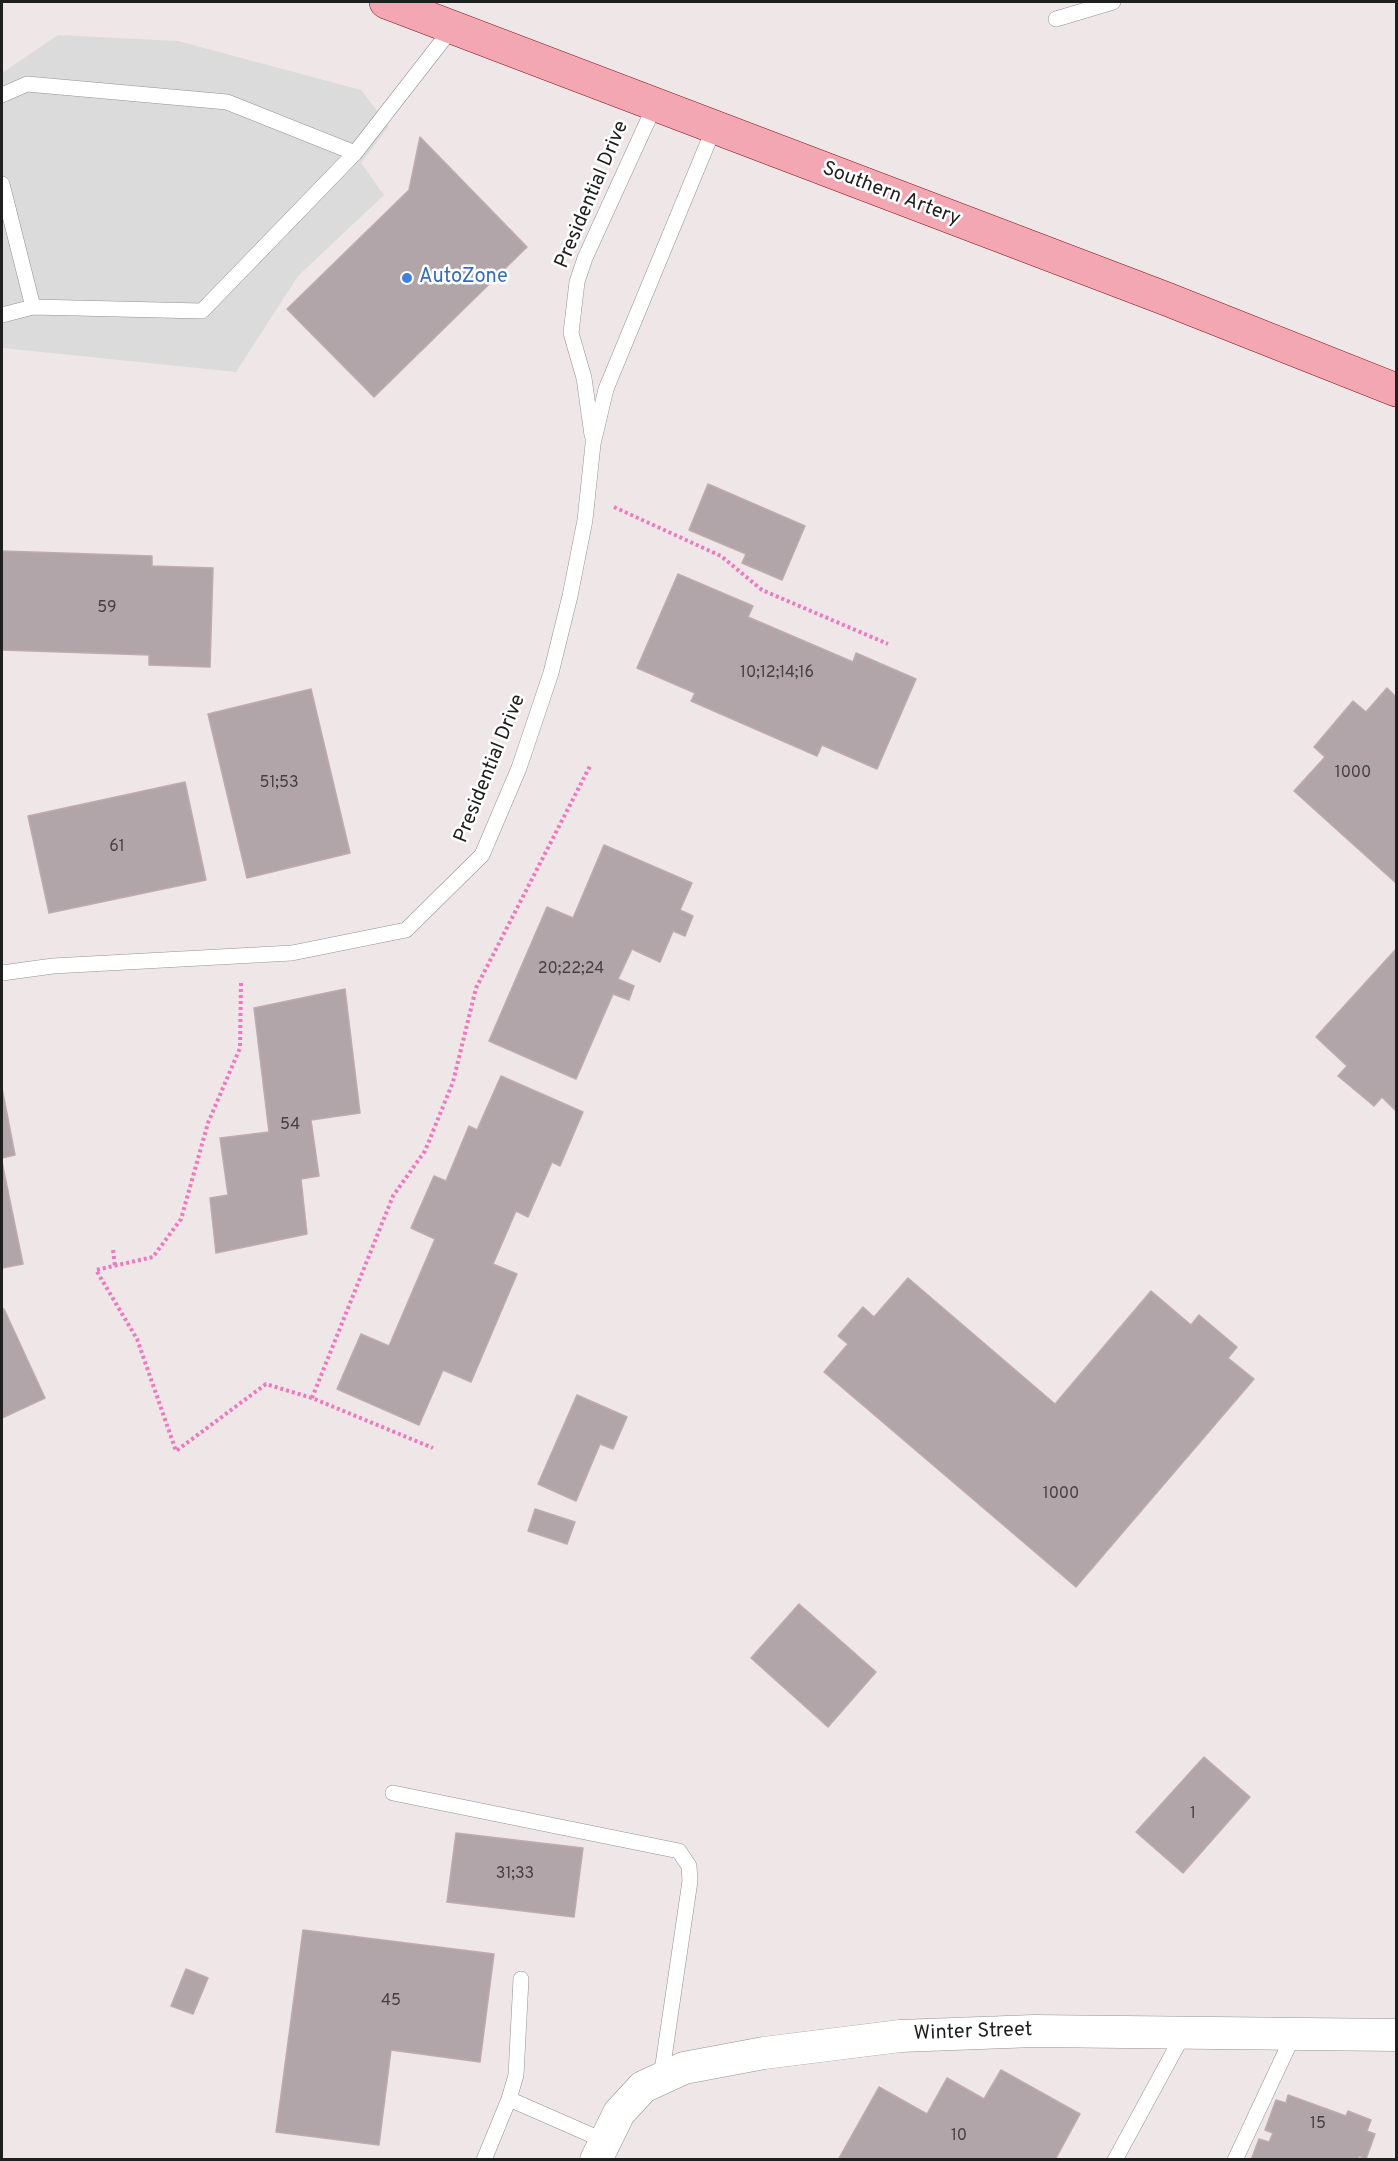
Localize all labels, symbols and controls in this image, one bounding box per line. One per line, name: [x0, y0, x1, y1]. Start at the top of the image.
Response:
street label: Presidential Drive: [551, 118, 635, 272]
street label: Southern Artery: [819, 158, 963, 232]
place label: AutoZone: [419, 266, 508, 290]
marker: AutoZone: [400, 271, 414, 285]
house number: 59: [97, 599, 117, 619]
house number: 10;12;14;16: [740, 664, 814, 684]
street label: Presidential Drive: [450, 691, 532, 847]
house number: 1000: [1335, 764, 1371, 784]
house number: 51;53: [259, 774, 299, 794]
house number: 61: [109, 838, 125, 858]
house number: 20;22;24: [538, 960, 604, 980]
house number: 54: [280, 1116, 300, 1136]
house number: 1000: [1043, 1485, 1079, 1505]
house number: 1: [1190, 1805, 1196, 1825]
house number: 31;33: [496, 1865, 534, 1885]
house number: 45: [381, 1992, 401, 2012]
street label: Winter Street: [913, 2019, 1033, 2047]
house number: 15: [1310, 2115, 1326, 2135]
house number: 10: [951, 2127, 967, 2147]

